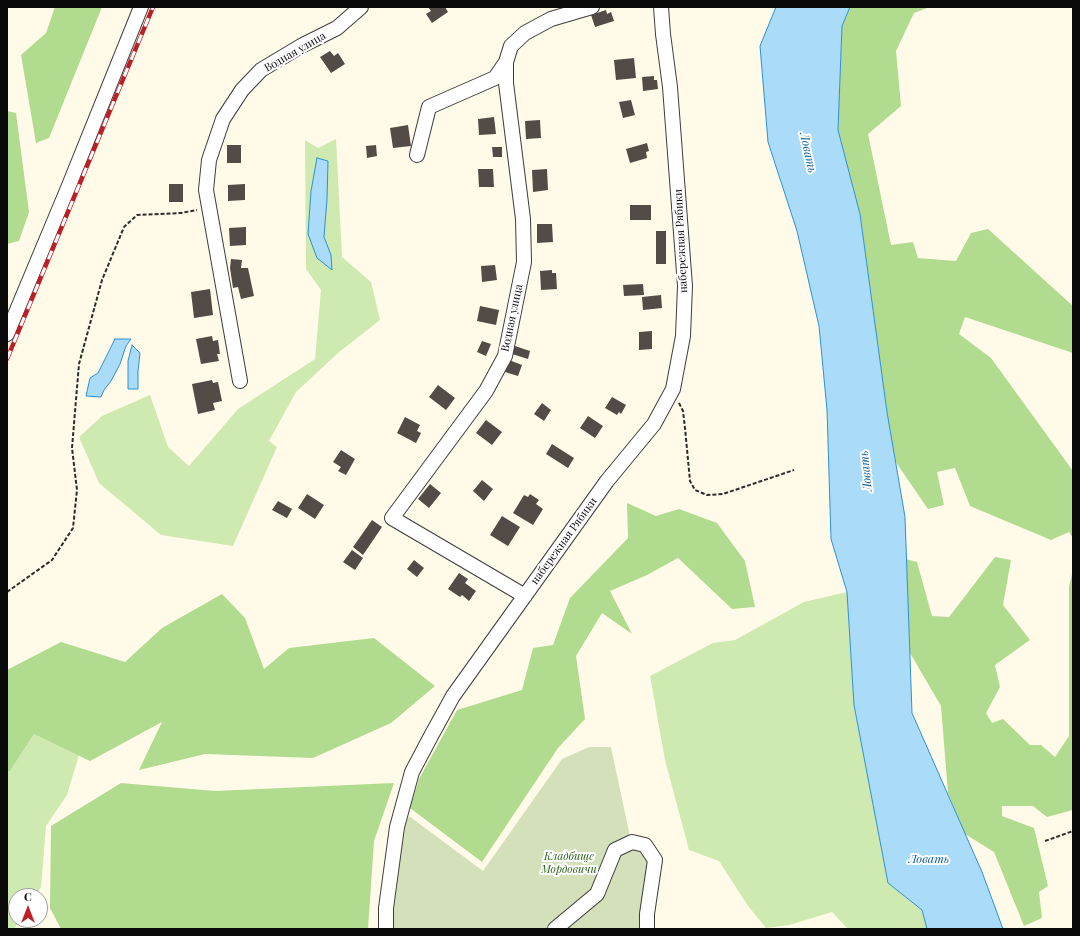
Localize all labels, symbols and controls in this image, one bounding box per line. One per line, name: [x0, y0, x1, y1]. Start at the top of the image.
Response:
street label: Водная улица: [262, 29, 328, 75]
water label: Ловать: [797, 132, 819, 174]
street label: набережная Рябики: [672, 189, 690, 293]
street label: Водная улица: [498, 283, 526, 353]
water label: Ловать: [857, 450, 875, 492]
street label: набережная Рябики: [528, 495, 600, 587]
park label: Кладбище Мордовичи: [541, 850, 597, 876]
water label: Ловать: [909, 852, 949, 866]
north arrow: [8, 888, 48, 928]
text: С: [24, 889, 32, 904]

